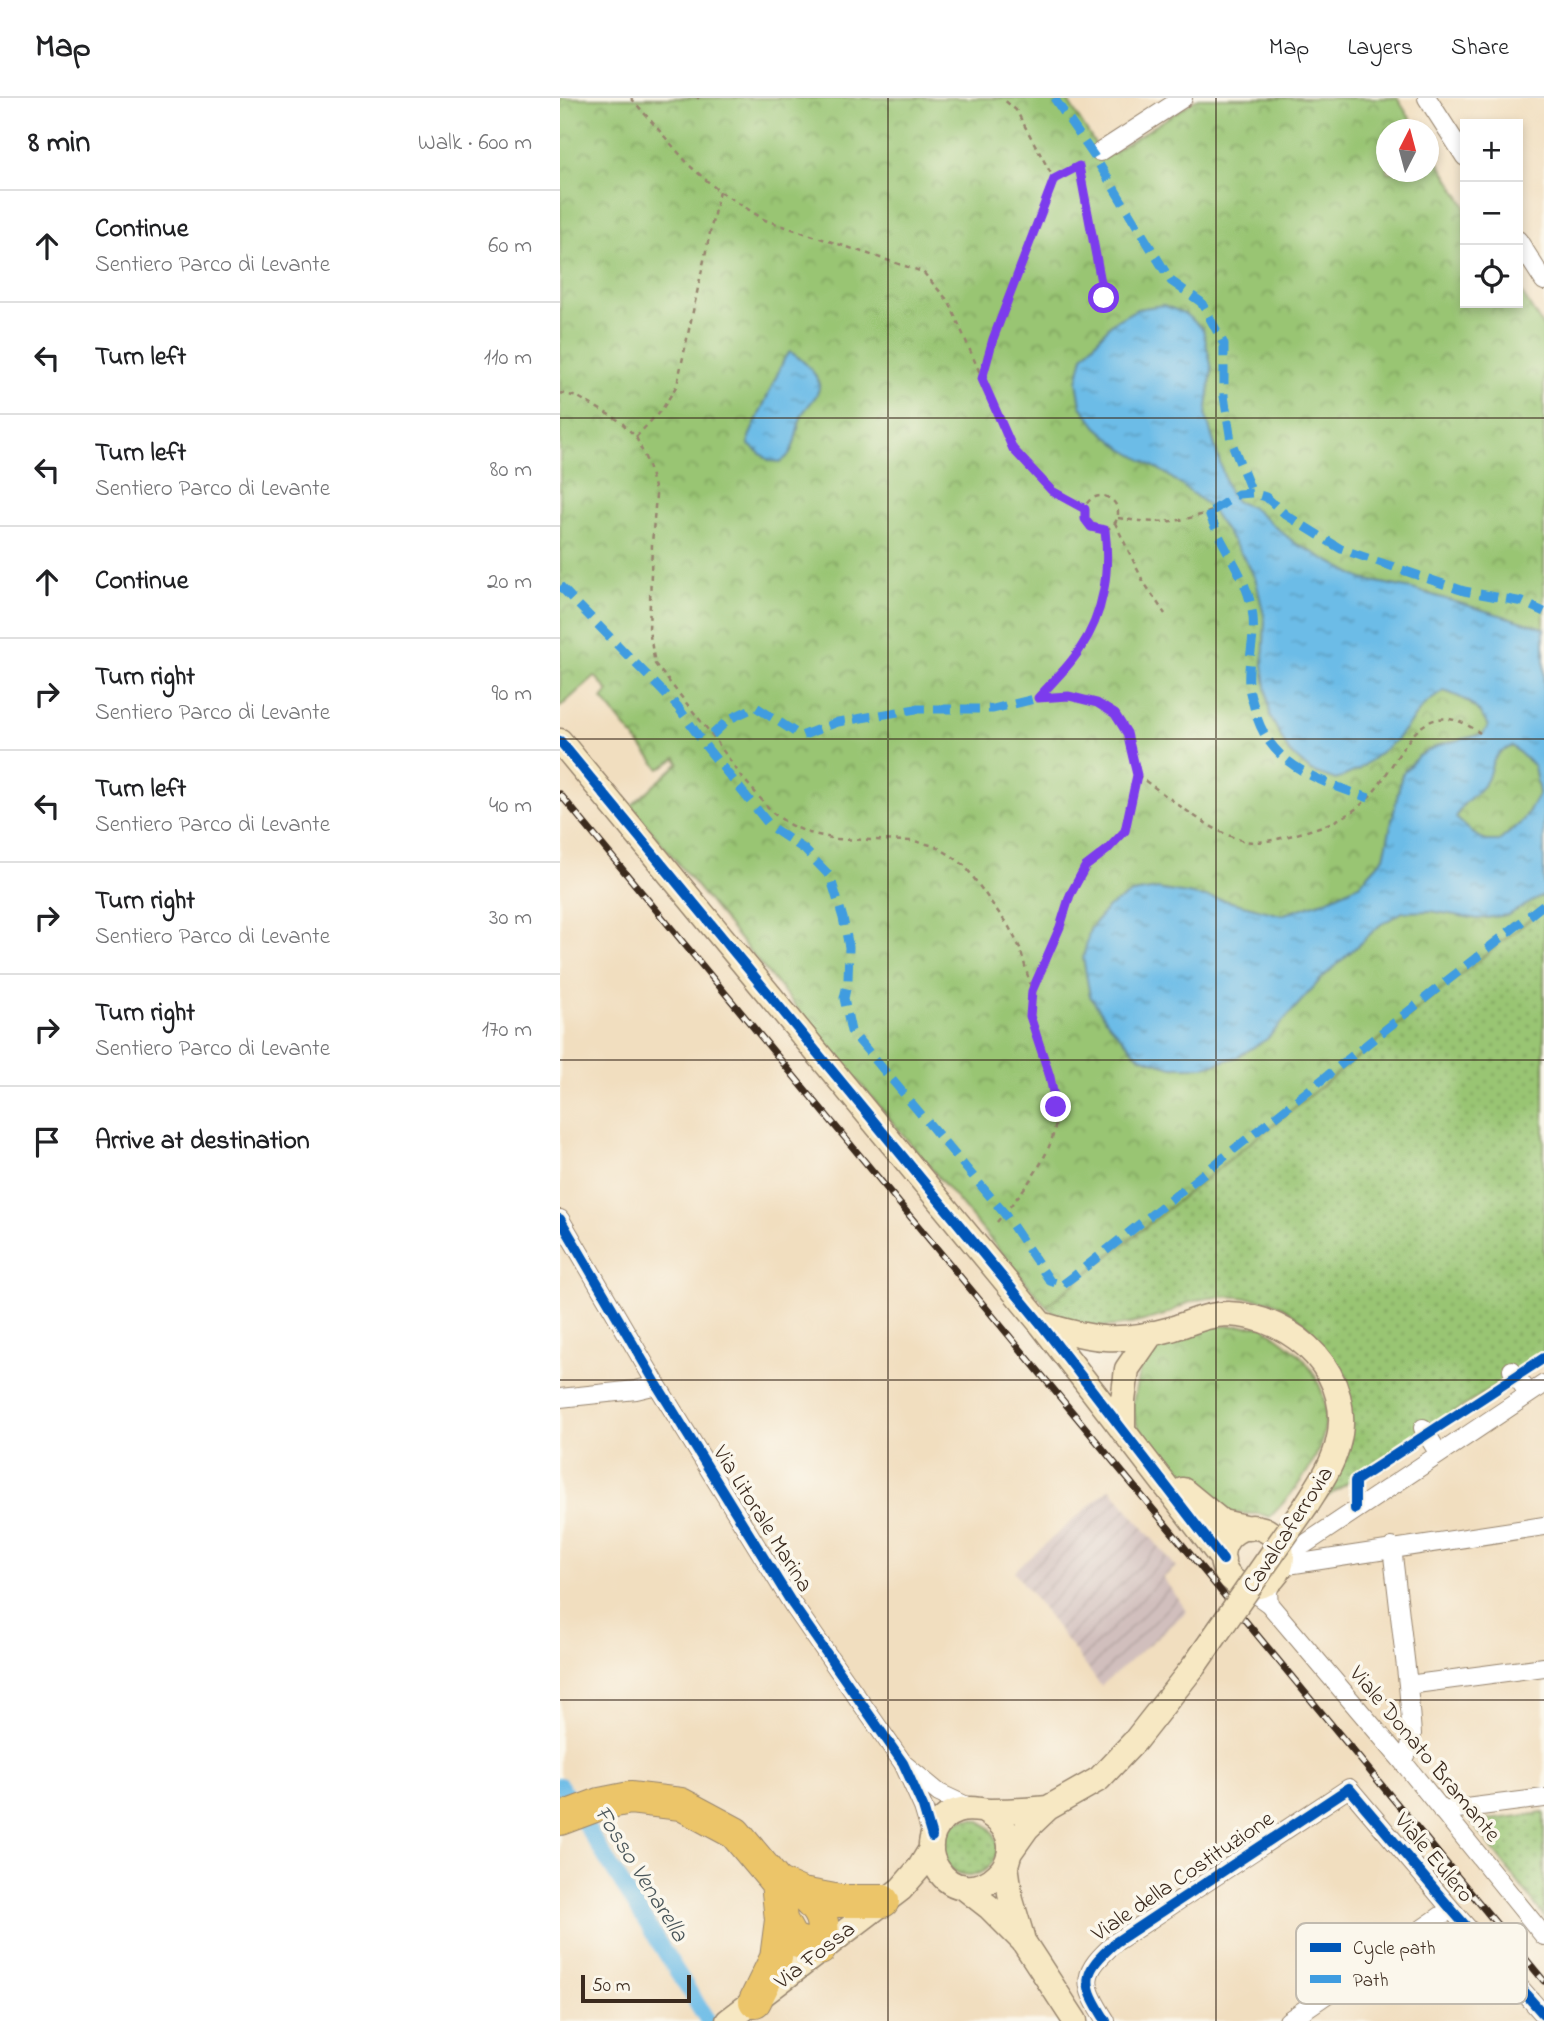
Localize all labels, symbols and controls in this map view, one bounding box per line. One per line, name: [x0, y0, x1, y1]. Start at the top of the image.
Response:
text: Map: [35, 24, 91, 72]
text: Map: [1269, 31, 1309, 66]
text: Layers: [1347, 31, 1413, 66]
text: Share: [1451, 31, 1509, 66]
north arrow: [1376, 119, 1439, 182]
map controls: [1460, 119, 1523, 308]
button: +: [1460, 119, 1523, 182]
text: 8 min: [28, 122, 90, 166]
text: Walk · 600 m: [418, 127, 532, 160]
button: −: [1460, 182, 1523, 245]
text: Continue: [95, 211, 188, 249]
icon: ahead: [28, 227, 66, 265]
text: 60 m: [488, 230, 532, 263]
button: locate: [1460, 245, 1523, 308]
text: Sentiero Parco di Levante: [95, 249, 330, 282]
route start: [1088, 282, 1119, 313]
icon: left: [28, 339, 66, 377]
text: Turn left: [95, 339, 186, 377]
text: 110 m: [484, 342, 532, 375]
text: Turn left: [95, 435, 186, 473]
icon: left: [28, 451, 66, 489]
text: 80 m: [490, 454, 532, 487]
text: Sentiero Parco di Levante: [95, 473, 330, 506]
icon: ahead: [28, 563, 66, 601]
text: Continue: [95, 563, 188, 601]
text: 20 m: [487, 566, 532, 599]
text: Turn right: [95, 659, 195, 697]
icon: right: [28, 675, 66, 713]
text: 90 m: [492, 678, 532, 711]
text: Sentiero Parco di Levante: [95, 697, 330, 730]
text: Turn left: [95, 771, 186, 809]
icon: left: [28, 787, 66, 825]
text: 40 m: [489, 790, 532, 823]
text: Sentiero Parco di Levante: [95, 809, 330, 842]
text: Turn right: [95, 883, 195, 921]
icon: right: [28, 899, 66, 937]
text: 30 m: [489, 902, 532, 935]
text: Sentiero Parco di Levante: [95, 921, 330, 954]
text: Turn right: [95, 995, 195, 1033]
icon: right: [28, 1011, 66, 1049]
text: 170 m: [482, 1014, 532, 1047]
text: Sentiero Parco di Levante: [95, 1033, 330, 1066]
route end: [1040, 1091, 1071, 1122]
icon: arrive: [28, 1123, 66, 1161]
text: Arrive at destination: [95, 1123, 310, 1161]
street label: Via Litorale Marina: [703, 1439, 820, 1599]
street label: Cavalcaferrovia: [1236, 1460, 1343, 1600]
street label: Viale Donato Bramante: [1340, 1659, 1508, 1850]
water label: Fosso Venarella: [584, 1799, 696, 1950]
street label: Viale della Costituzione: [1085, 1803, 1282, 1951]
street label: Viale Eulero: [1385, 1806, 1481, 1911]
street label: Via Fossa: [767, 1914, 863, 1999]
legend: [1296, 1923, 1527, 2004]
text: Cycle path: [1353, 1936, 1435, 1964]
text: Path: [1353, 1968, 1389, 1995]
scale bar: [581, 1972, 691, 2004]
text: 50 m: [592, 1973, 631, 2000]

